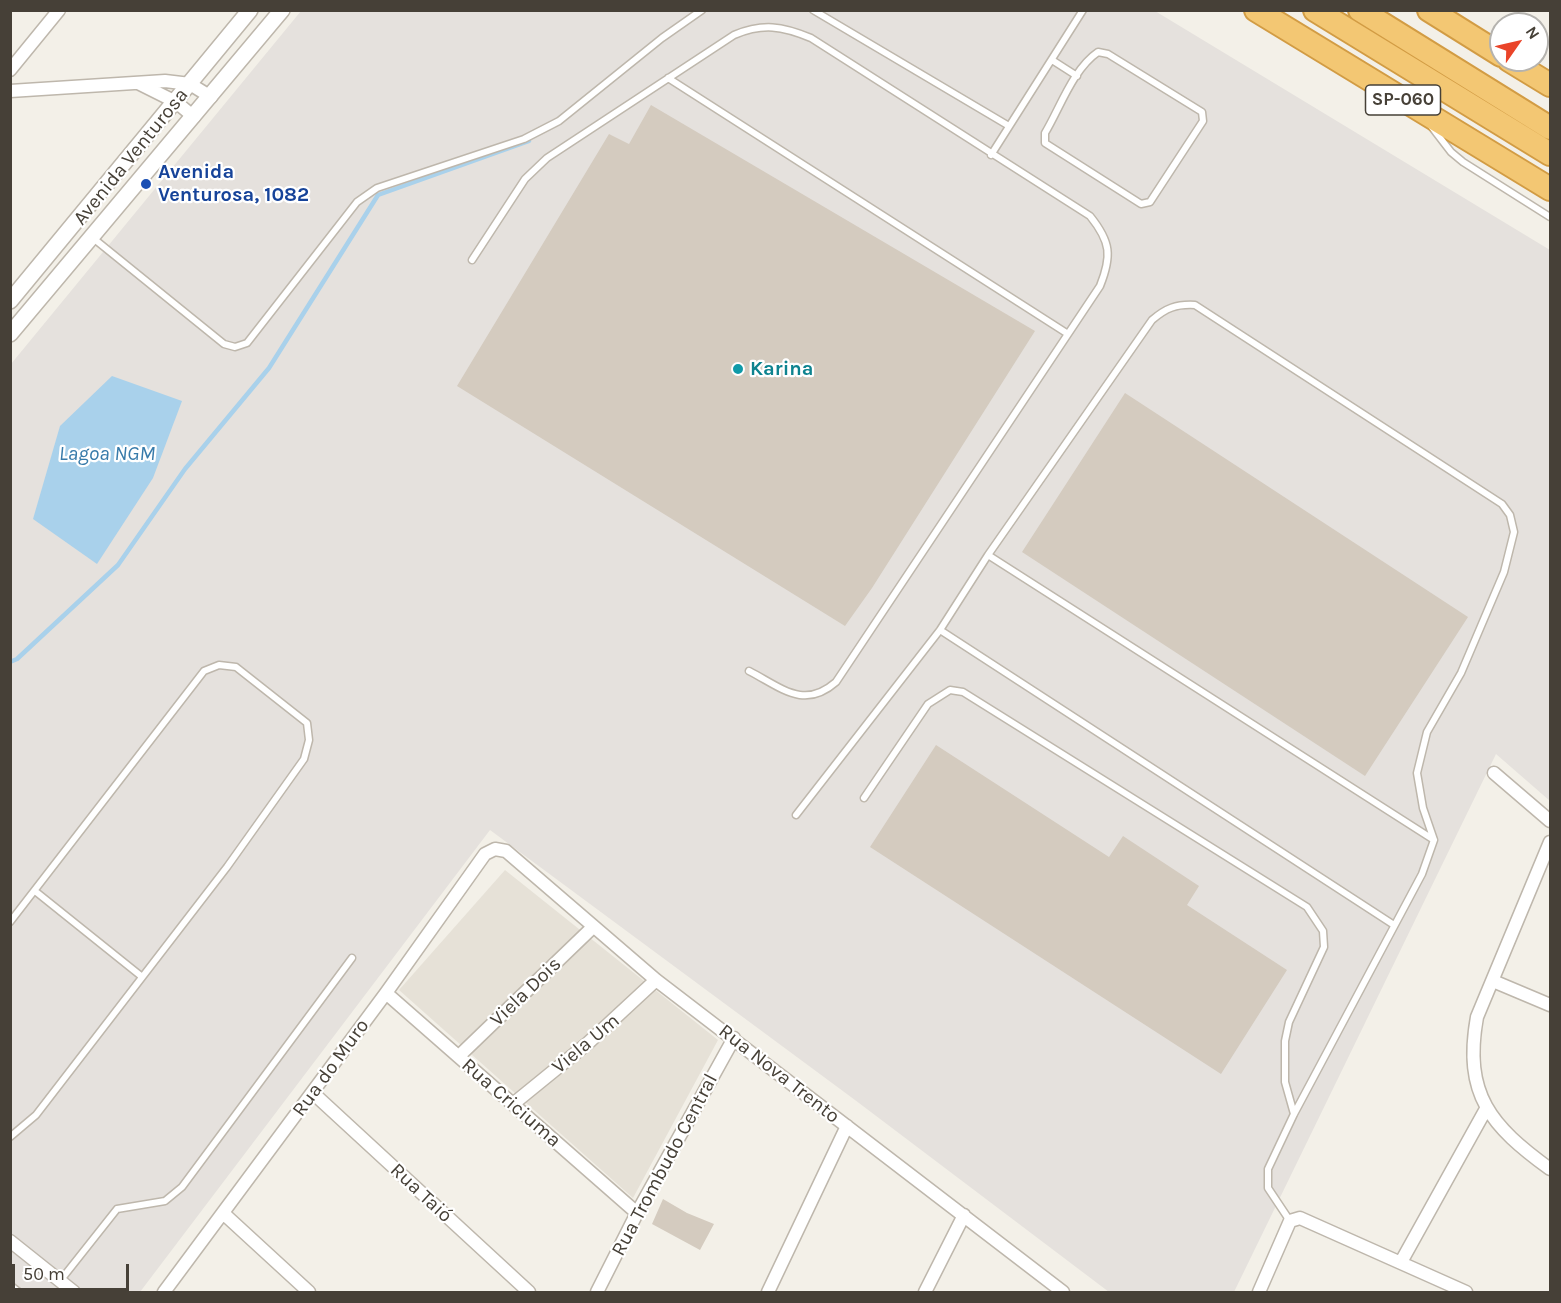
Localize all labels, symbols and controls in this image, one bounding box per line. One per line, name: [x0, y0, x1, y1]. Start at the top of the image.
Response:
north arrow: [1489, 12, 1549, 72]
text: N: [1522, 23, 1544, 43]
street label: Avenida Venturosa: [68, 84, 194, 230]
road number: SP-060: [1366, 85, 1440, 115]
place label: Avenida Venturosa, 1082: [158, 160, 309, 207]
marker: Avenida Venturosa, 1082: [139, 177, 153, 191]
place label: Karina: [750, 357, 813, 381]
marker: Karina: [731, 362, 745, 376]
water label: Lagoa NGM: [59, 441, 155, 467]
street label: Viela Dois: [485, 952, 567, 1032]
street label: Viela Um: [547, 1009, 625, 1079]
street label: Rua do Muro: [288, 1014, 374, 1122]
street label: Rua Nova Trento: [714, 1019, 844, 1129]
street label: Rua Criciuma: [456, 1053, 566, 1153]
street label: Rua Trombudo Central: [607, 1070, 723, 1260]
street label: Rua Taió: [385, 1158, 457, 1228]
scale bar: [15, 1252, 132, 1290]
text: 50 m: [23, 1263, 65, 1285]

